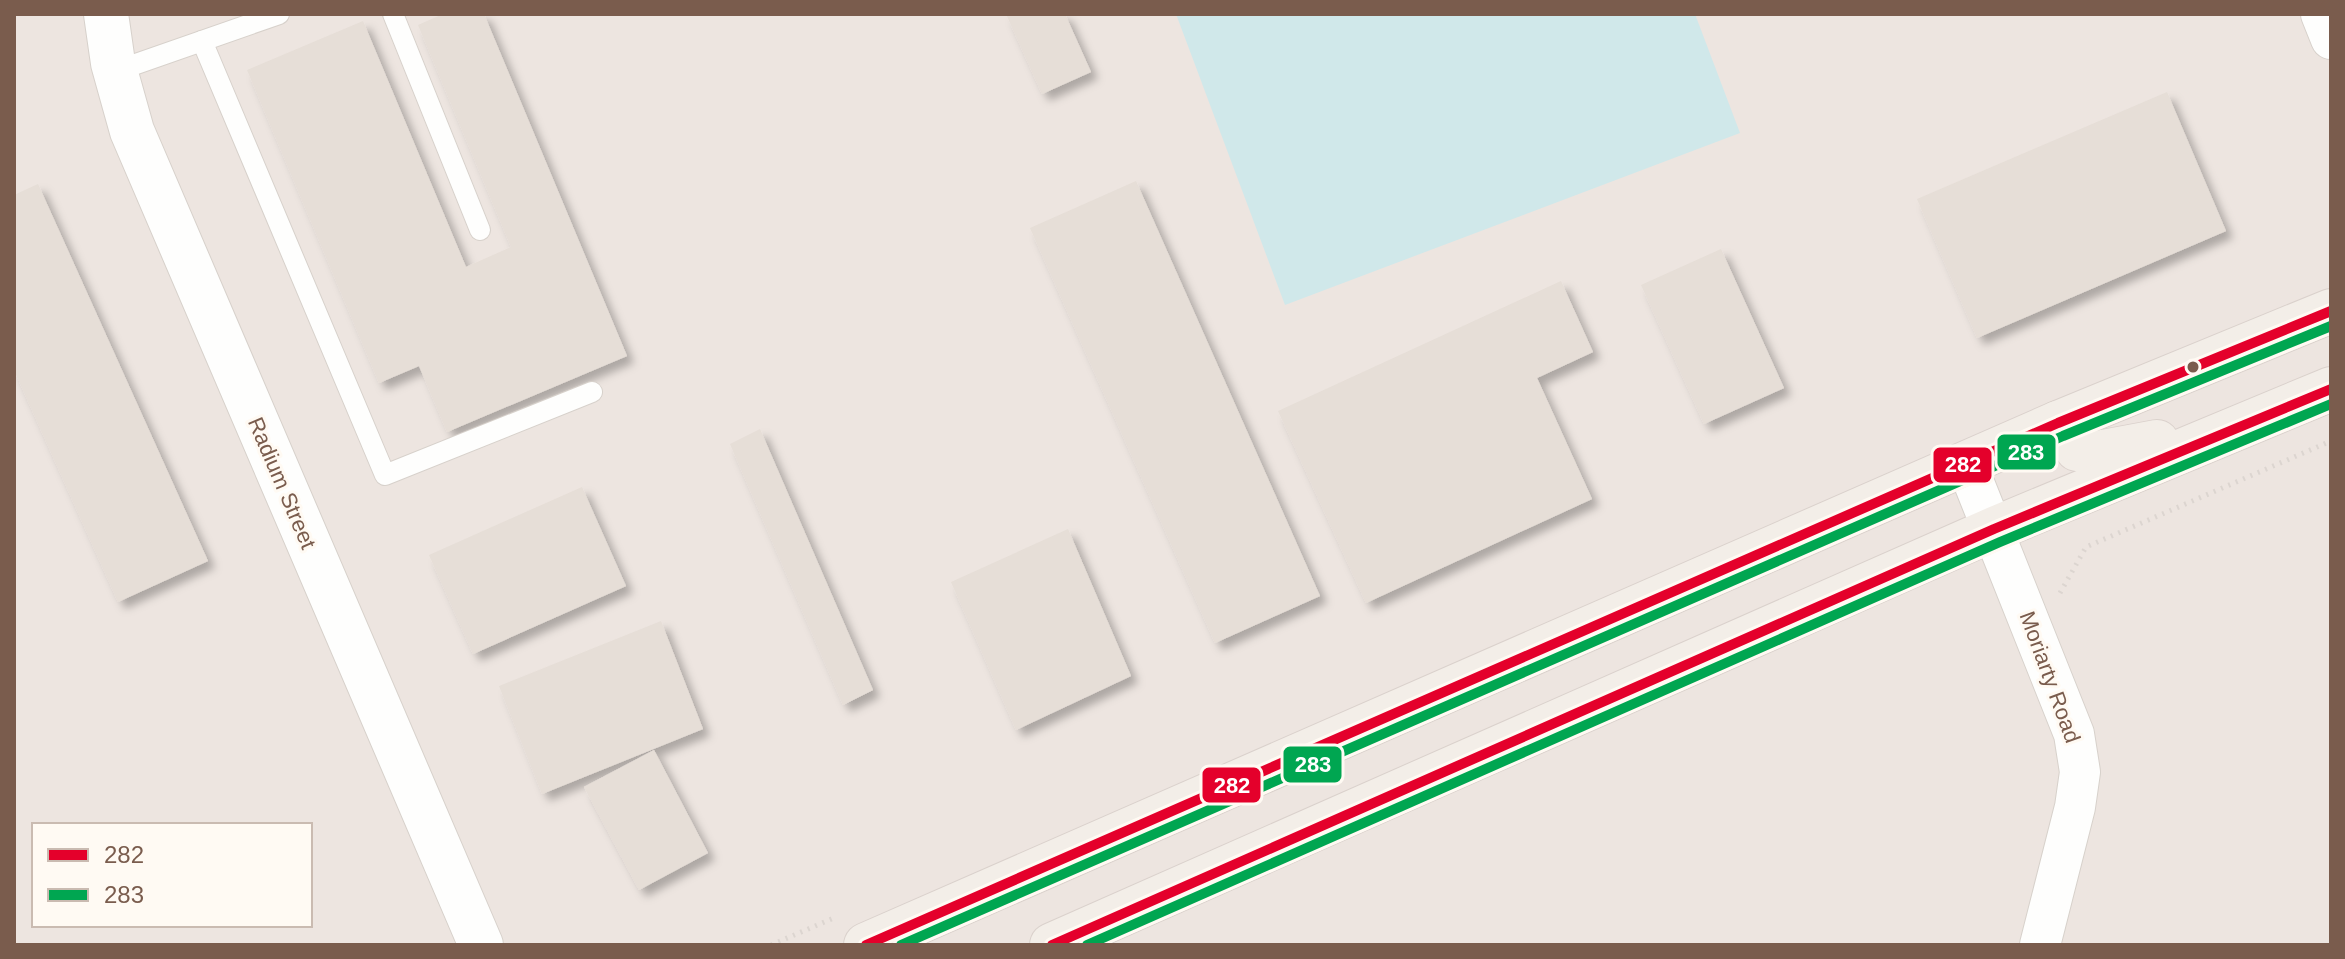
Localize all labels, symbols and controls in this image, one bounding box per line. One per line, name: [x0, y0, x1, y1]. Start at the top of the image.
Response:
unlabelled marker: [2185, 359, 2201, 375]
street label: Radium Street: [243, 413, 321, 553]
line badge: 283: [1996, 433, 2057, 471]
text: 283: [2008, 440, 2044, 465]
line badge: 282: [1932, 446, 1993, 484]
text: 282: [1945, 452, 1981, 477]
street label: Moriarty Road: [2015, 608, 2085, 746]
line badge: 283: [1282, 745, 1343, 784]
text: 283: [1295, 752, 1331, 777]
line badge: 282: [1201, 766, 1262, 804]
text: 282: [1214, 773, 1250, 798]
legend: [32, 823, 312, 927]
text: 282: [104, 841, 144, 868]
text: 283: [104, 881, 144, 908]

